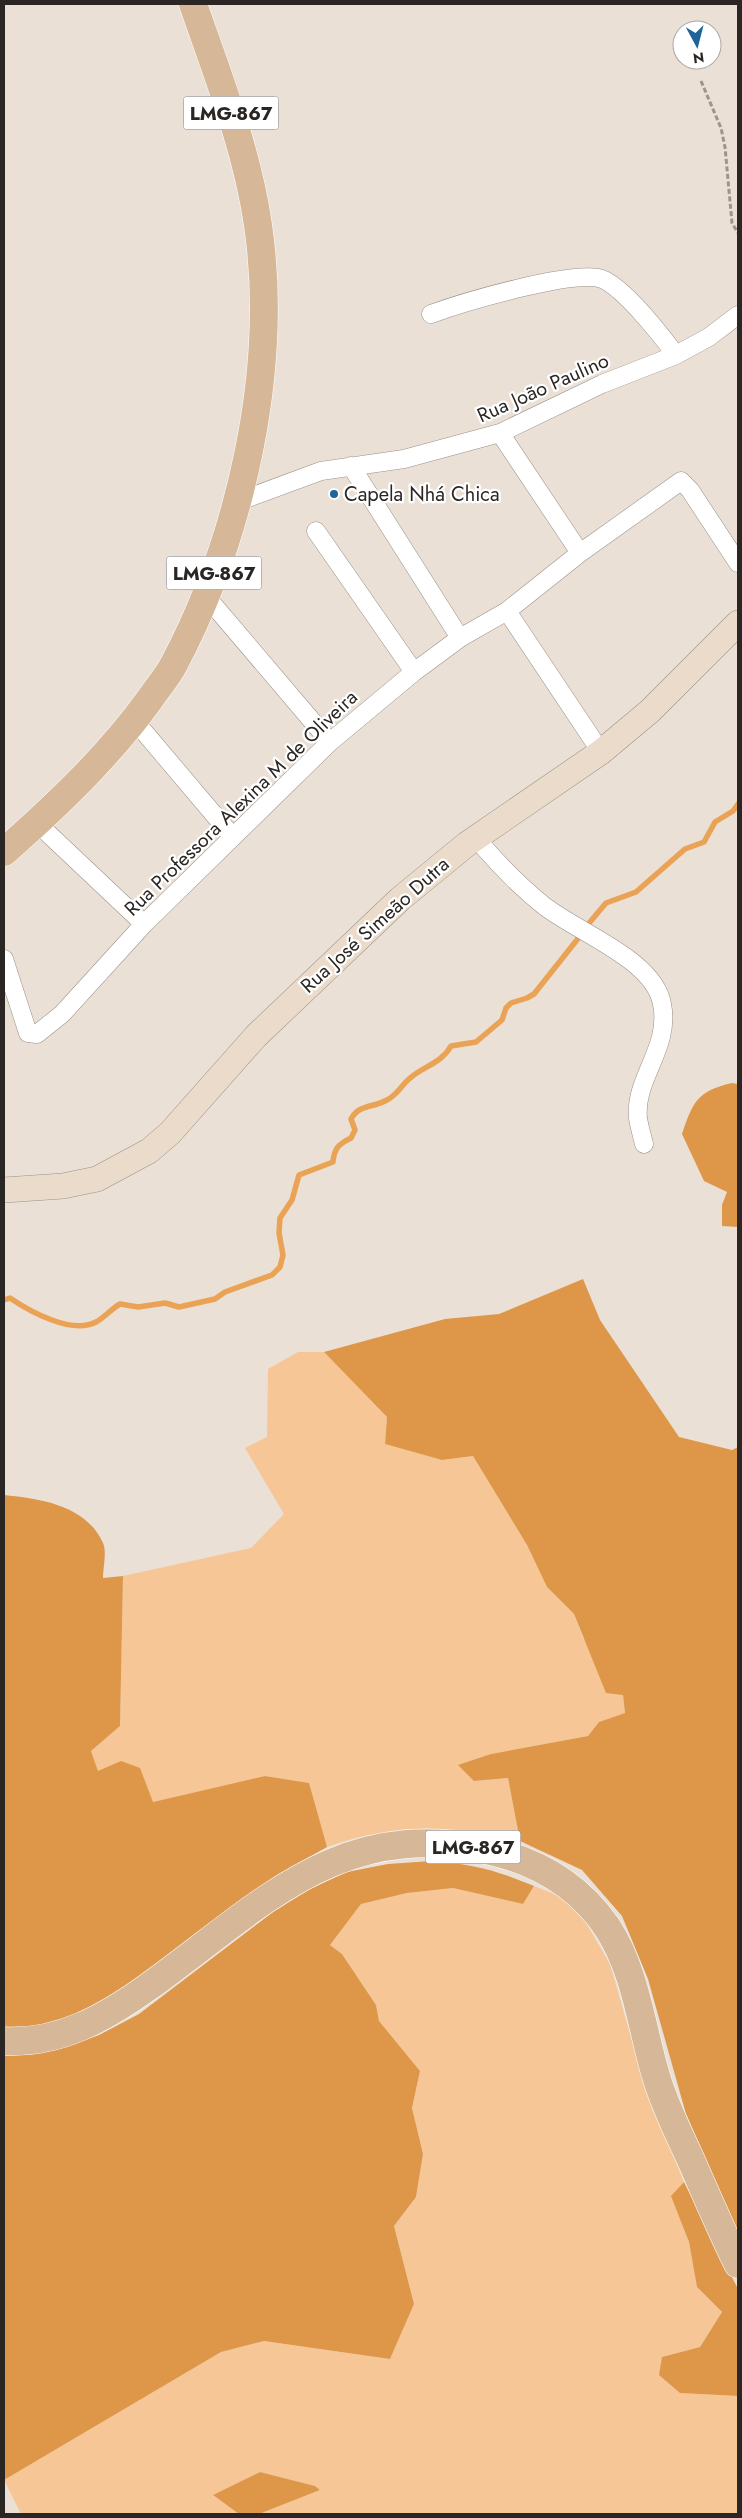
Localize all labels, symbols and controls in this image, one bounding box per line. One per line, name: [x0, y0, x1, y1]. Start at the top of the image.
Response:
north arrow: [672, 20, 722, 70]
text: N: [692, 47, 705, 69]
road number: LMG-867: [184, 96, 278, 130]
street label: Rua João Paulino: [473, 346, 614, 430]
place label: Capela Nhá Chica: [344, 480, 500, 509]
marker: Capela Nhá Chica: [328, 488, 340, 500]
road number: LMG-867: [166, 556, 262, 590]
street label: Rua Professora Alexina M de Oliveira: [118, 683, 364, 923]
street label: Rua José Simeão Dutra: [294, 850, 456, 1000]
road number: LMG-867: [426, 1830, 520, 1864]

